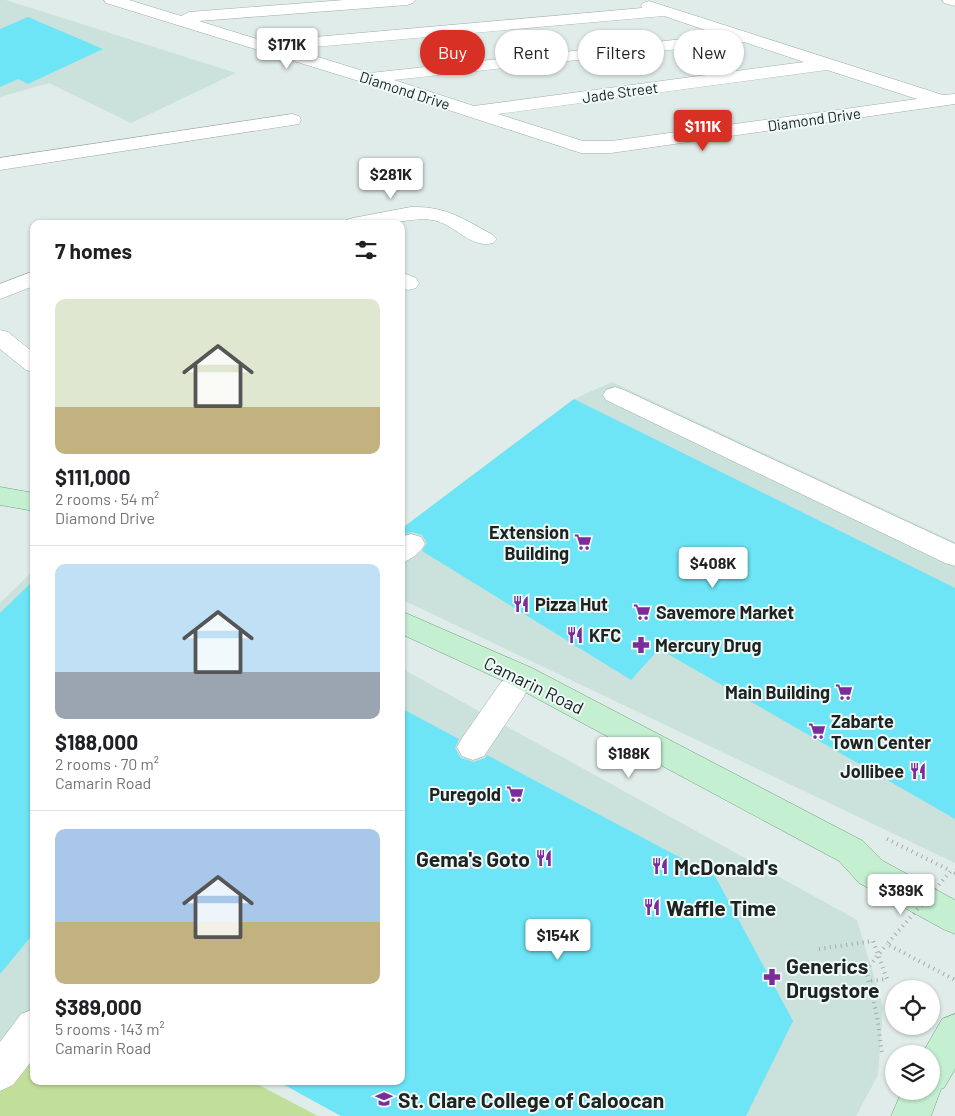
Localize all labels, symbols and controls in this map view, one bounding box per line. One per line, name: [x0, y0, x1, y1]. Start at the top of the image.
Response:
pin: $171K: [252, 28, 322, 70]
chip: Buy: [420, 30, 485, 75]
chip: Rent: [495, 30, 568, 75]
chip: Filters: [578, 30, 664, 75]
chip: New: [674, 30, 744, 75]
text: $171K: [268, 34, 306, 53]
street label: Diamond Drive: [358, 67, 452, 113]
street label: Jade Street: [581, 78, 659, 106]
street label: Diamond Drive: [766, 104, 862, 134]
pin: $111K: [668, 110, 738, 152]
text: $111K: [685, 116, 721, 135]
pin: $281K: [356, 158, 426, 200]
text: $281K: [370, 164, 412, 183]
icon: filters: [352, 236, 380, 264]
text: 7 homes: [55, 238, 132, 263]
icon: home: [173, 331, 263, 421]
text: $111,000: [55, 464, 131, 489]
text: 2 rooms · 54 m²: [55, 489, 159, 508]
text: Diamond Drive: [55, 508, 155, 527]
place label: Extension Building: [489, 521, 569, 564]
supermarket icon: Extension Building: [573, 532, 593, 552]
pin: $408K: [678, 546, 748, 589]
text: $408K: [690, 553, 736, 572]
place label: Pizza Hut: [535, 593, 608, 615]
restaurant icon: Pizza Hut: [511, 594, 531, 614]
icon: home: [173, 597, 263, 687]
place label: Savemore Market: [656, 601, 794, 623]
supermarket icon: Savemore Market: [632, 602, 652, 622]
place label: KFC: [589, 624, 621, 646]
restaurant icon: KFC: [565, 625, 585, 645]
place label: Mercury Drug: [655, 634, 761, 656]
pharmacy icon: Mercury Drug: [631, 635, 651, 655]
street label: Camarin Road: [480, 651, 588, 719]
place label: Main Building: [725, 681, 830, 703]
supermarket icon: Main Building: [834, 682, 854, 702]
place label: Zabarte Town Center: [831, 710, 931, 753]
supermarket icon: Zabarte Town Center: [807, 721, 827, 741]
text: $188,000: [55, 729, 138, 754]
pin: $188K: [594, 736, 664, 779]
text: $188K: [608, 743, 650, 762]
text: 2 rooms · 70 m²: [55, 754, 159, 773]
place label: Jollibee: [840, 760, 904, 782]
restaurant icon: Jollibee: [908, 761, 928, 781]
text: Camarin Road: [55, 773, 151, 792]
place label: Puregold: [429, 783, 501, 805]
supermarket icon: Puregold: [505, 784, 525, 804]
place label: Gema's Goto: [416, 846, 530, 871]
restaurant icon: Gema's Goto: [534, 848, 554, 868]
place label: McDonald's: [674, 854, 778, 879]
restaurant icon: McDonald's: [650, 856, 670, 876]
icon: home: [173, 862, 263, 952]
pin: $389K: [866, 874, 936, 916]
text: $389K: [879, 880, 923, 899]
place label: Waffle Time: [666, 895, 776, 920]
restaurant icon: Waffle Time: [642, 897, 662, 917]
pin: $154K: [523, 918, 593, 961]
text: $154K: [536, 925, 580, 944]
place label: Generics Drugstore: [786, 953, 879, 1002]
pharmacy icon: Generics Drugstore: [762, 967, 782, 987]
map controls: [885, 980, 940, 1100]
button: locate: [885, 980, 940, 1035]
text: $389,000: [55, 994, 142, 1019]
text: 5 rooms · 143 m²: [55, 1019, 165, 1038]
text: Camarin Road: [55, 1038, 151, 1057]
button: layers: [885, 1045, 940, 1100]
place label: St. Clare College of Caloocan: [398, 1087, 664, 1112]
school or university icon: St. Clare College of Caloocan: [374, 1089, 394, 1109]

